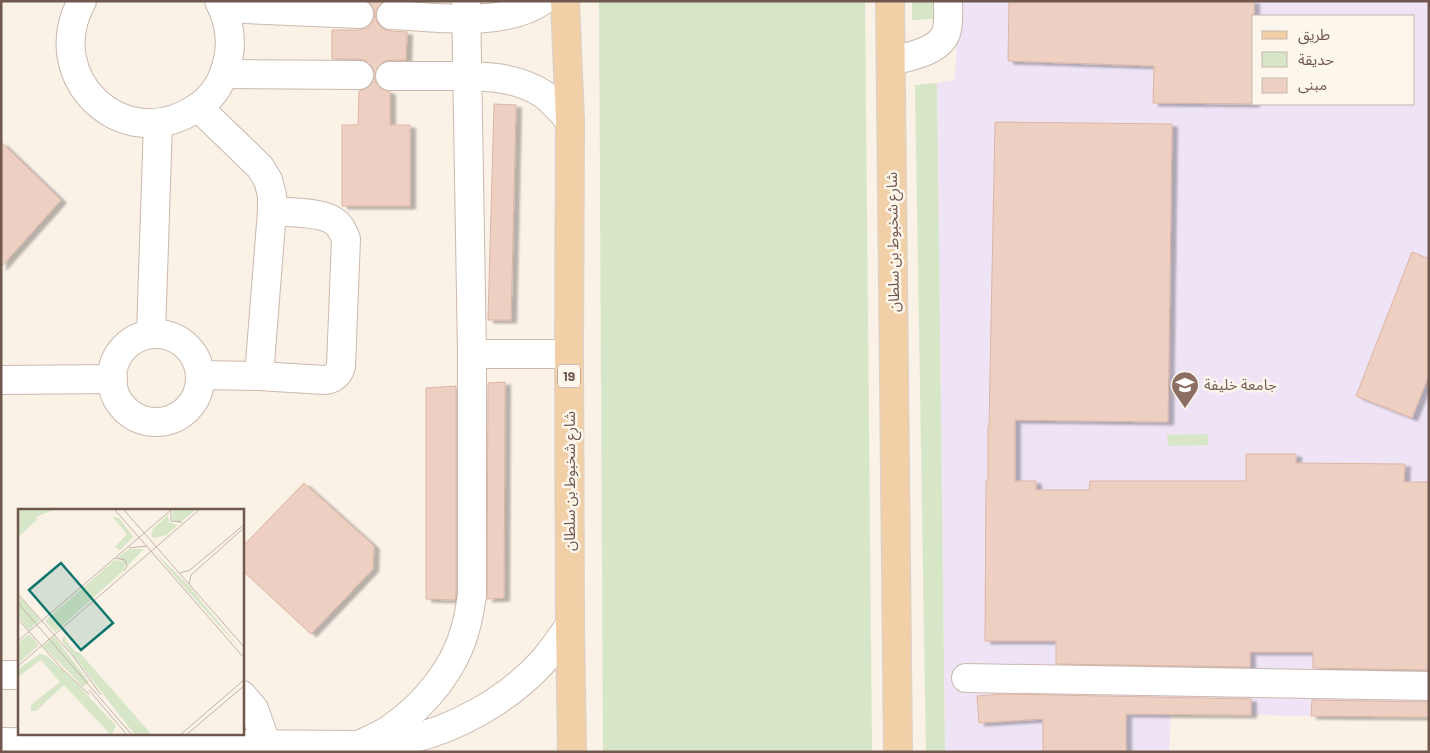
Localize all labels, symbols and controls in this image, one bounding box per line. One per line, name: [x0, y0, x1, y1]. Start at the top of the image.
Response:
legend: [1252, 15, 1415, 105]
text: طريق: [1298, 25, 1330, 45]
text: حديقة: [1298, 50, 1334, 68]
text: مبنى: [1298, 75, 1327, 94]
street label: شارع شخبوط بن سلطان: [882, 172, 906, 312]
road number: 19: [558, 364, 580, 388]
school or university icon: جامعة خليفة: [1170, 370, 1200, 409]
place label: جامعة خليفة: [1204, 375, 1277, 393]
street label: شارع شخبوط بن سلطان: [560, 411, 582, 551]
inset map: [18, 509, 244, 736]

